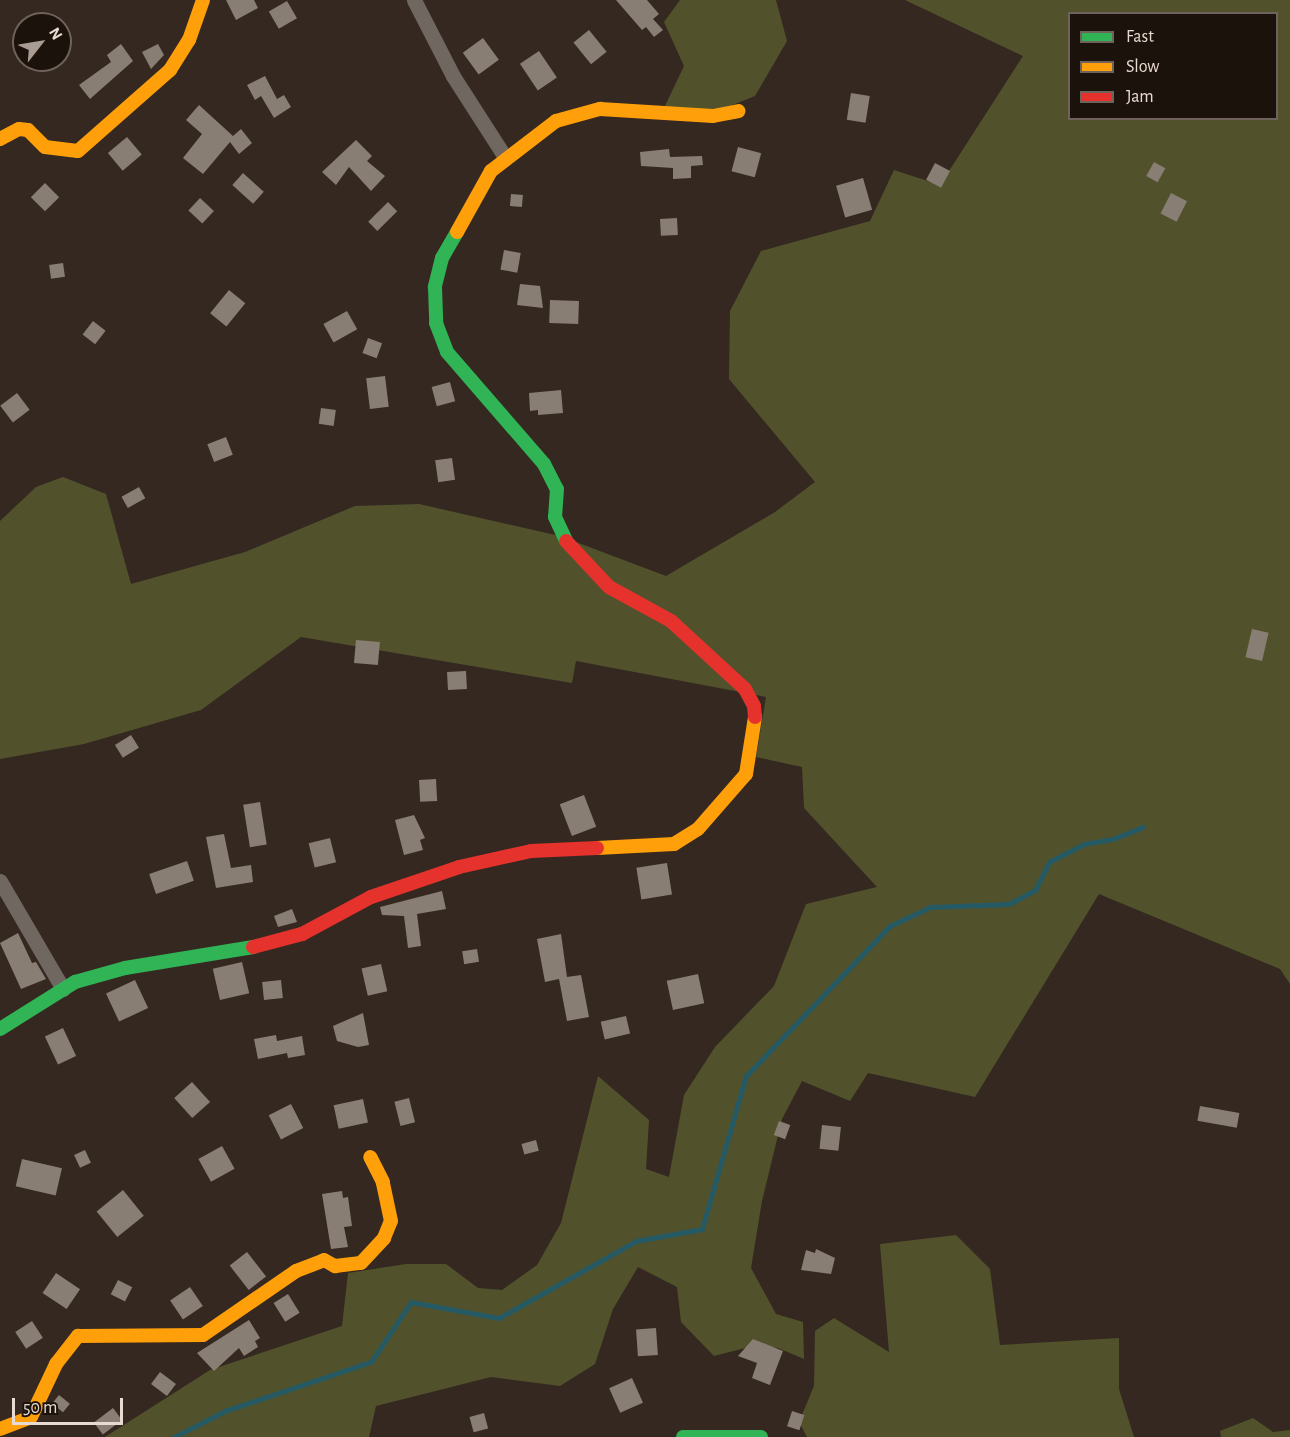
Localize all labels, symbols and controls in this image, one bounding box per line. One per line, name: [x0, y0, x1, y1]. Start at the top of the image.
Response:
north arrow: [12, 12, 72, 72]
legend: [1068, 12, 1278, 120]
text: N: [46, 25, 65, 43]
text: Fast: [1126, 28, 1154, 46]
text: Slow: [1126, 58, 1159, 76]
text: Jam: [1126, 88, 1154, 106]
scale bar: [15, 1386, 126, 1424]
text: 50 m: [23, 1399, 57, 1417]

